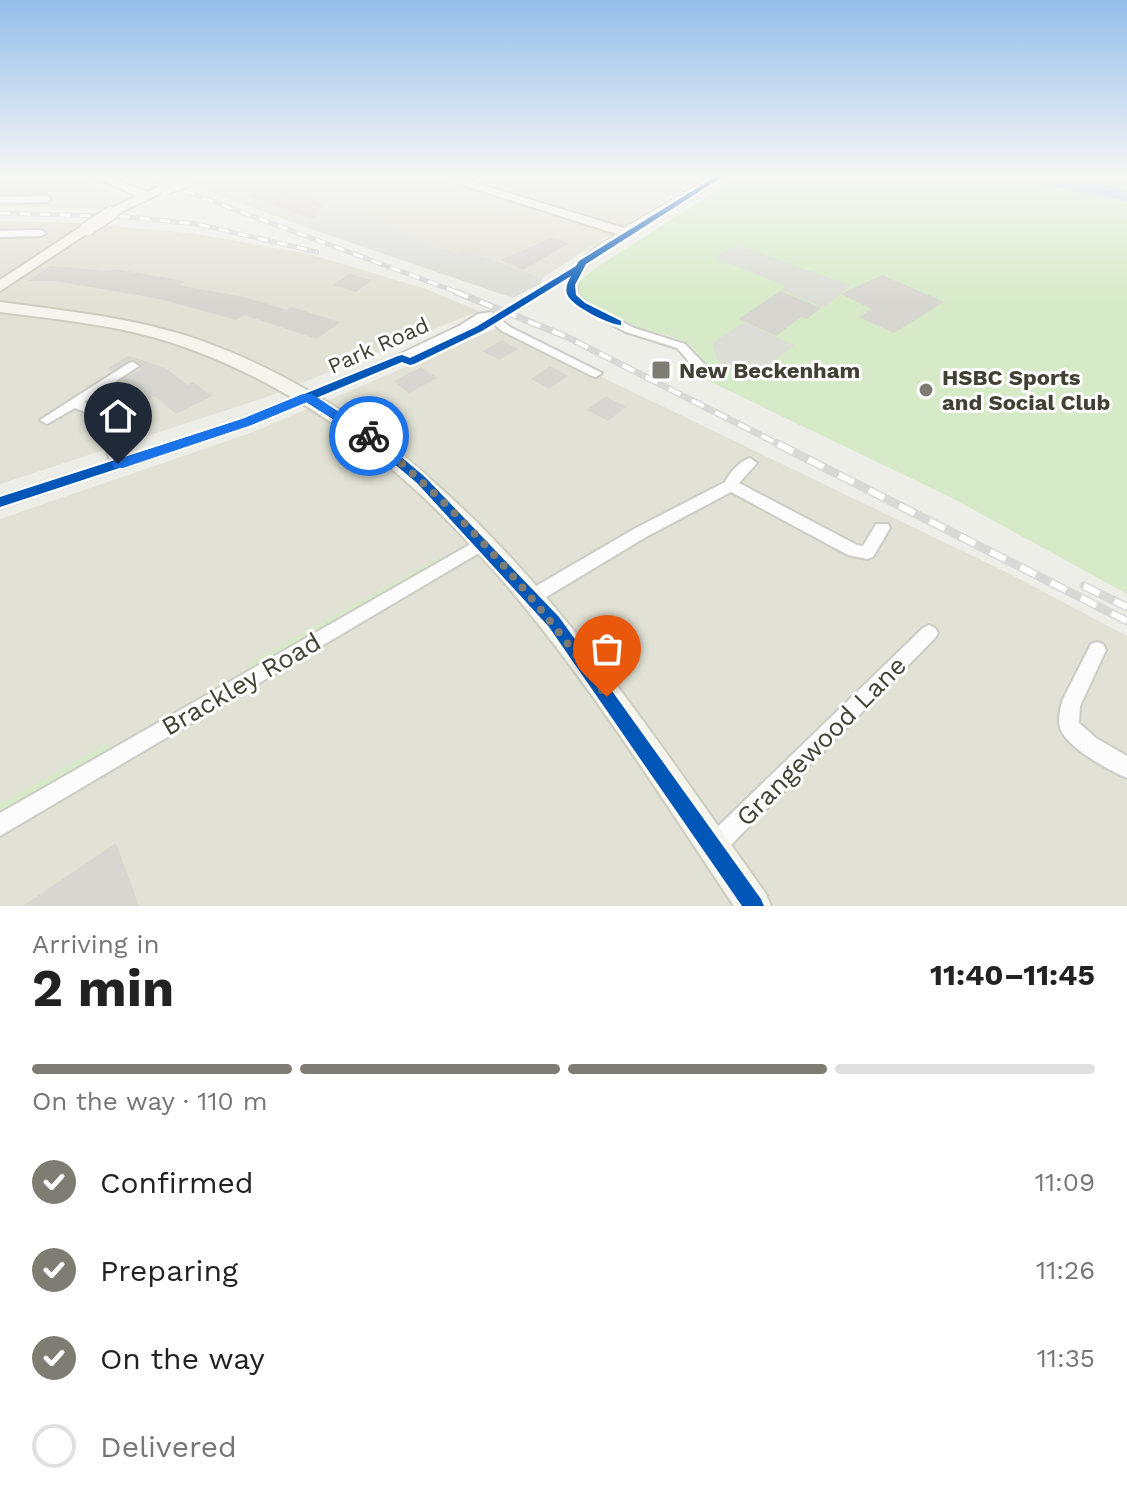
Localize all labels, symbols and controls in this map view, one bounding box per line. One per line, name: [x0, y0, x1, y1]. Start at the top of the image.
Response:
street label: Park Road: [324, 312, 433, 379]
place label: New Beckenham: [679, 358, 860, 383]
marker: New Beckenham: [650, 359, 672, 381]
place label: HSBC Sports and Social Club: [942, 365, 1110, 415]
marker: HSBC Sports and Social Club: [917, 381, 935, 399]
pin: [84, 382, 152, 464]
icon: home: [96, 394, 140, 438]
courier: [329, 396, 409, 476]
icon: bike: [347, 414, 391, 458]
pin: [573, 615, 641, 697]
street label: Brackley Road: [156, 626, 326, 742]
icon: bag: [585, 627, 629, 671]
street label: Grangewood Lane: [730, 650, 912, 832]
text: Arriving in: [32, 929, 160, 959]
text: 11:40–11:45: [930, 957, 1095, 992]
text: 2 min: [32, 958, 174, 1019]
text: On the way · 110 m: [32, 1086, 267, 1116]
icon: check: [32, 1160, 76, 1204]
text: Confirmed: [100, 1165, 254, 1200]
text: 11:09: [1035, 1167, 1095, 1197]
icon: check: [32, 1248, 76, 1292]
text: Preparing: [100, 1253, 238, 1288]
text: 11:26: [1036, 1255, 1095, 1285]
icon: check: [32, 1336, 76, 1380]
text: On the way: [100, 1341, 265, 1376]
text: 11:35: [1037, 1343, 1095, 1373]
text: Delivered: [100, 1429, 237, 1464]

